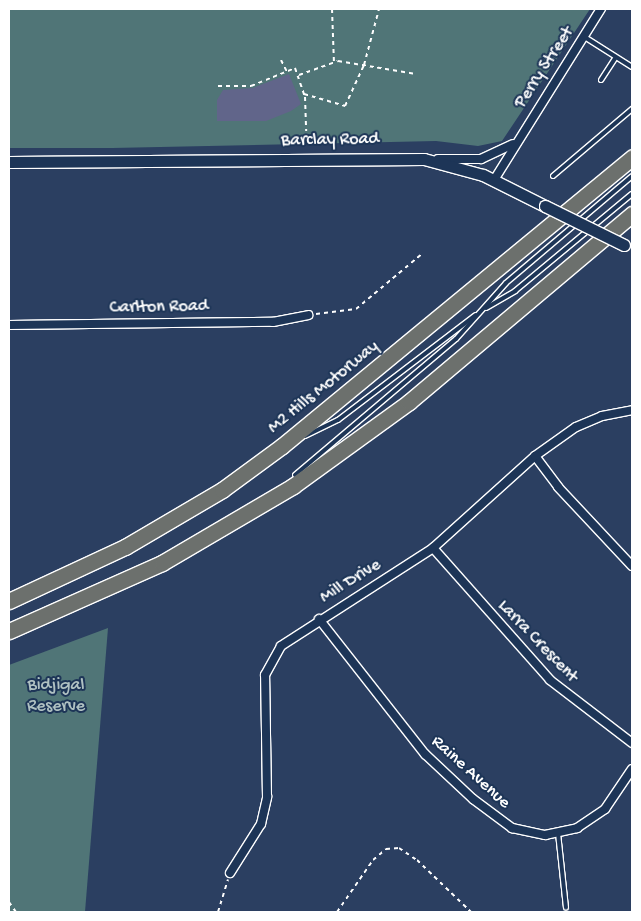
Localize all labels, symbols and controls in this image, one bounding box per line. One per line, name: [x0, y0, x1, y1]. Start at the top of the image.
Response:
street label: Perry Street: [511, 23, 579, 113]
street label: Barclay Road: [281, 129, 379, 153]
street label: Carlton Road: [109, 296, 209, 320]
street label: M2 Hills Motorway: [264, 337, 384, 439]
street label: Mill Drive: [317, 555, 385, 609]
street label: Larra Crescent: [492, 596, 582, 688]
park label: Bidjigal Reserve: [27, 676, 85, 719]
street label: Raine Avenue: [426, 732, 514, 814]

